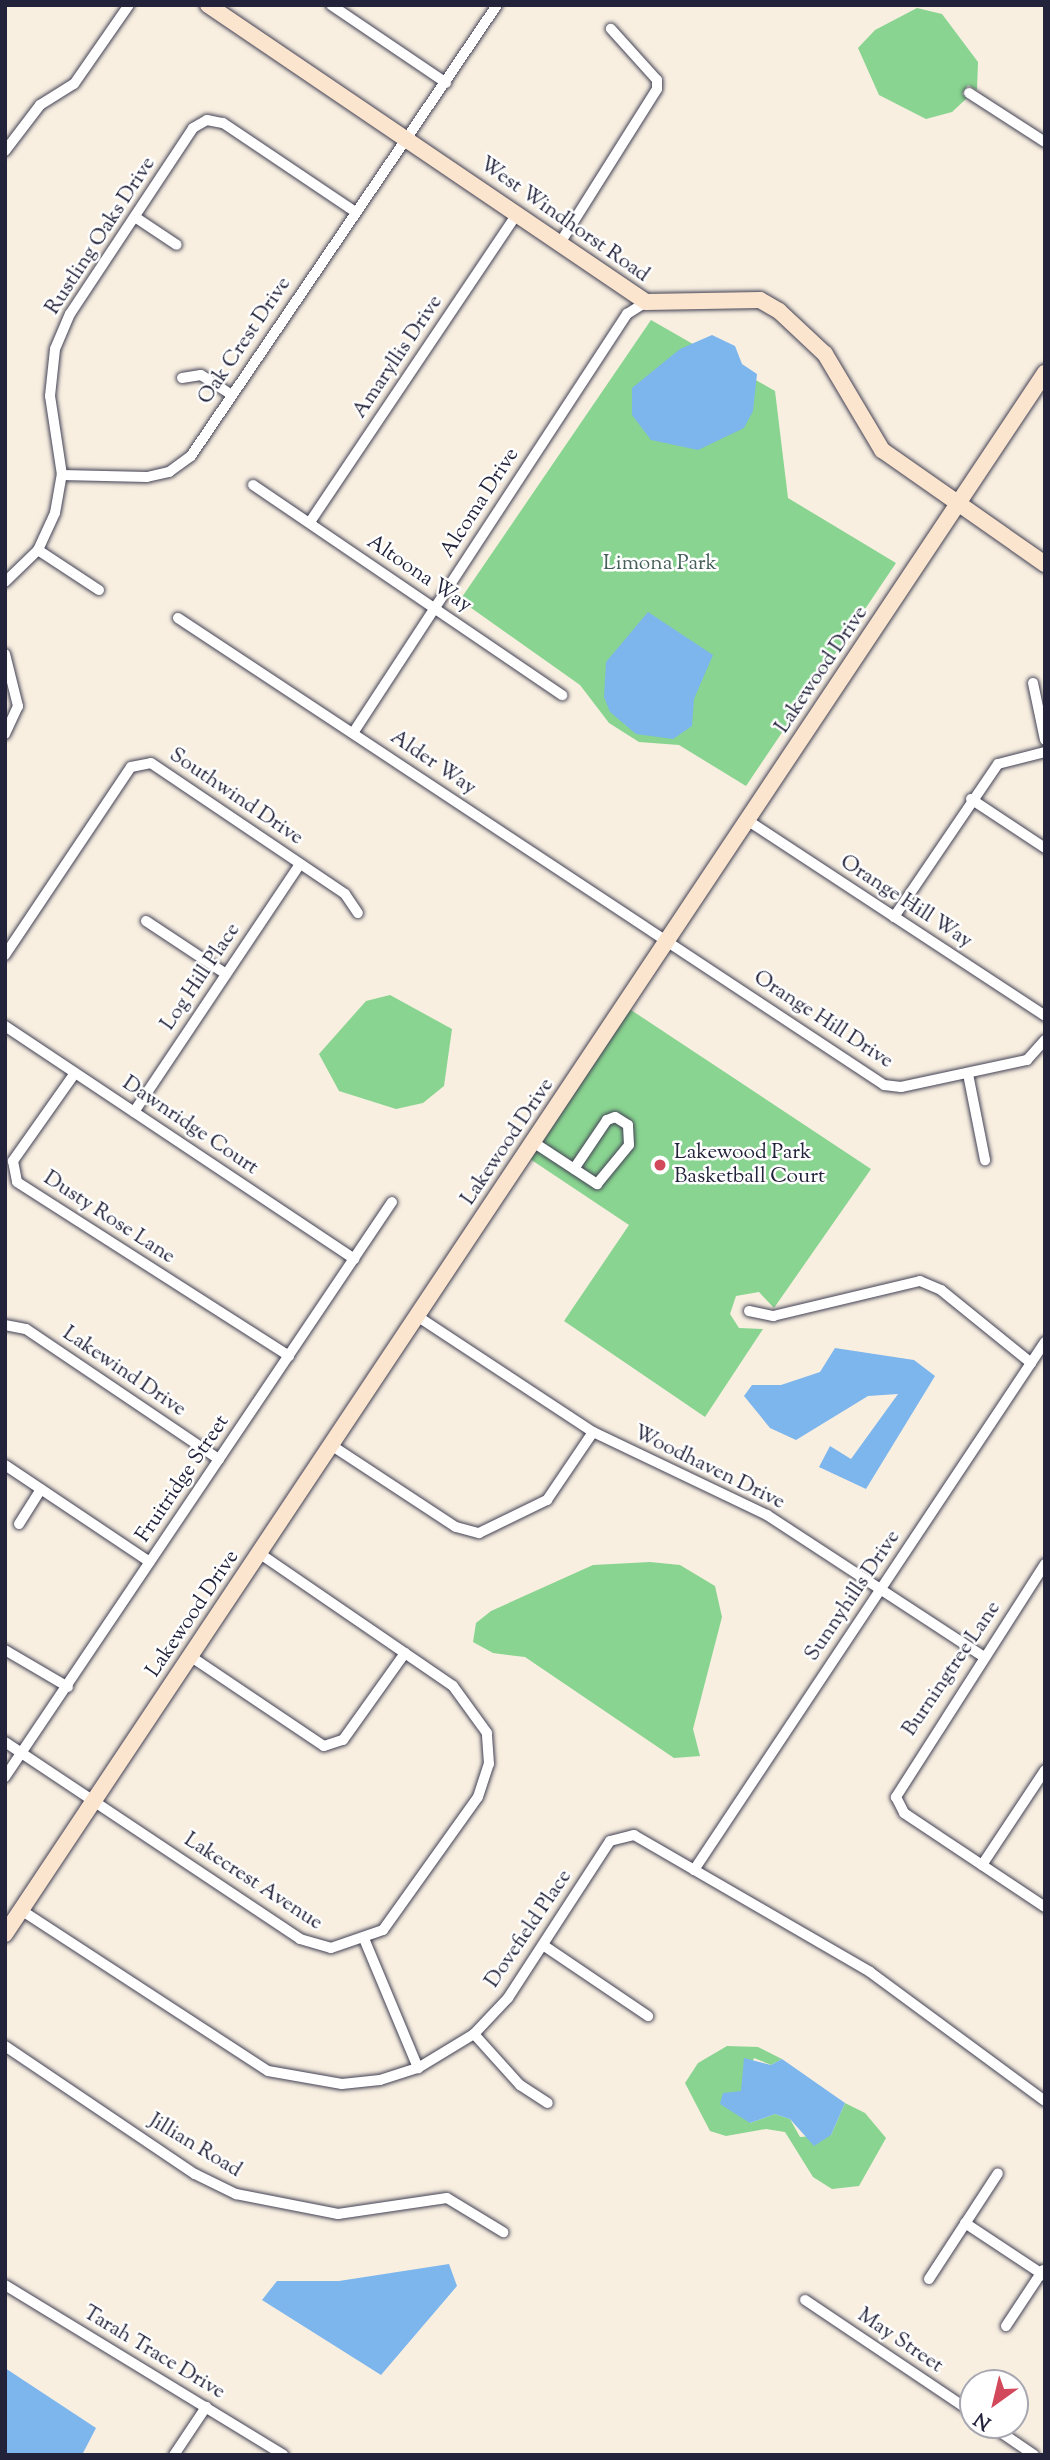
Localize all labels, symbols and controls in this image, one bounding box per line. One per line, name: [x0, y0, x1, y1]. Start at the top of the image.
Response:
street label: Rustling Oaks Drive: [41, 152, 161, 320]
street label: West Windhorst Road: [474, 152, 654, 288]
street label: Oak Crest Drive: [193, 273, 297, 409]
street label: Amaryllis Drive: [348, 291, 448, 423]
street label: Alcoma Drive: [435, 443, 525, 563]
street label: Altoona Way: [362, 530, 476, 618]
park label: Limona Park: [603, 551, 717, 577]
street label: Lakewood Drive: [770, 602, 874, 738]
street label: Alder Way: [385, 725, 481, 801]
street label: Southwind Drive: [164, 743, 308, 851]
street label: Orange Hill Way: [835, 850, 977, 954]
street label: Log Hill Place: [156, 919, 246, 1035]
street label: Orange Hill Drive: [748, 965, 898, 1075]
street label: Dawnridge Court: [117, 1071, 263, 1181]
street label: Lakewood Drive: [456, 1074, 560, 1210]
place label: Lakewood Park Basketball Court: [674, 1140, 825, 1190]
marker: Lakewood Park Basketball Court: [652, 1157, 668, 1173]
street label: Dusty Rose Lane: [38, 1166, 180, 1270]
street label: Lakewind Drive: [57, 1321, 191, 1423]
street label: Fruitridge Street: [131, 1410, 235, 1548]
street label: Woodhaven Drive: [629, 1420, 789, 1516]
street label: Sunnyhills Drive: [800, 1526, 906, 1666]
street label: Lakewood Drive: [141, 1546, 245, 1682]
street label: Burningtree Lane: [898, 1597, 1006, 1741]
street label: Lakecrest Avenue: [179, 1828, 327, 1936]
street label: Dovefield Place: [480, 1865, 578, 1993]
street label: Jillian Road: [144, 2109, 246, 2183]
street label: Tarah Trace Drive: [78, 2301, 230, 2405]
street label: May Street: [852, 2303, 948, 2379]
north arrow: [959, 2369, 1029, 2439]
text: N: [969, 2405, 997, 2436]

